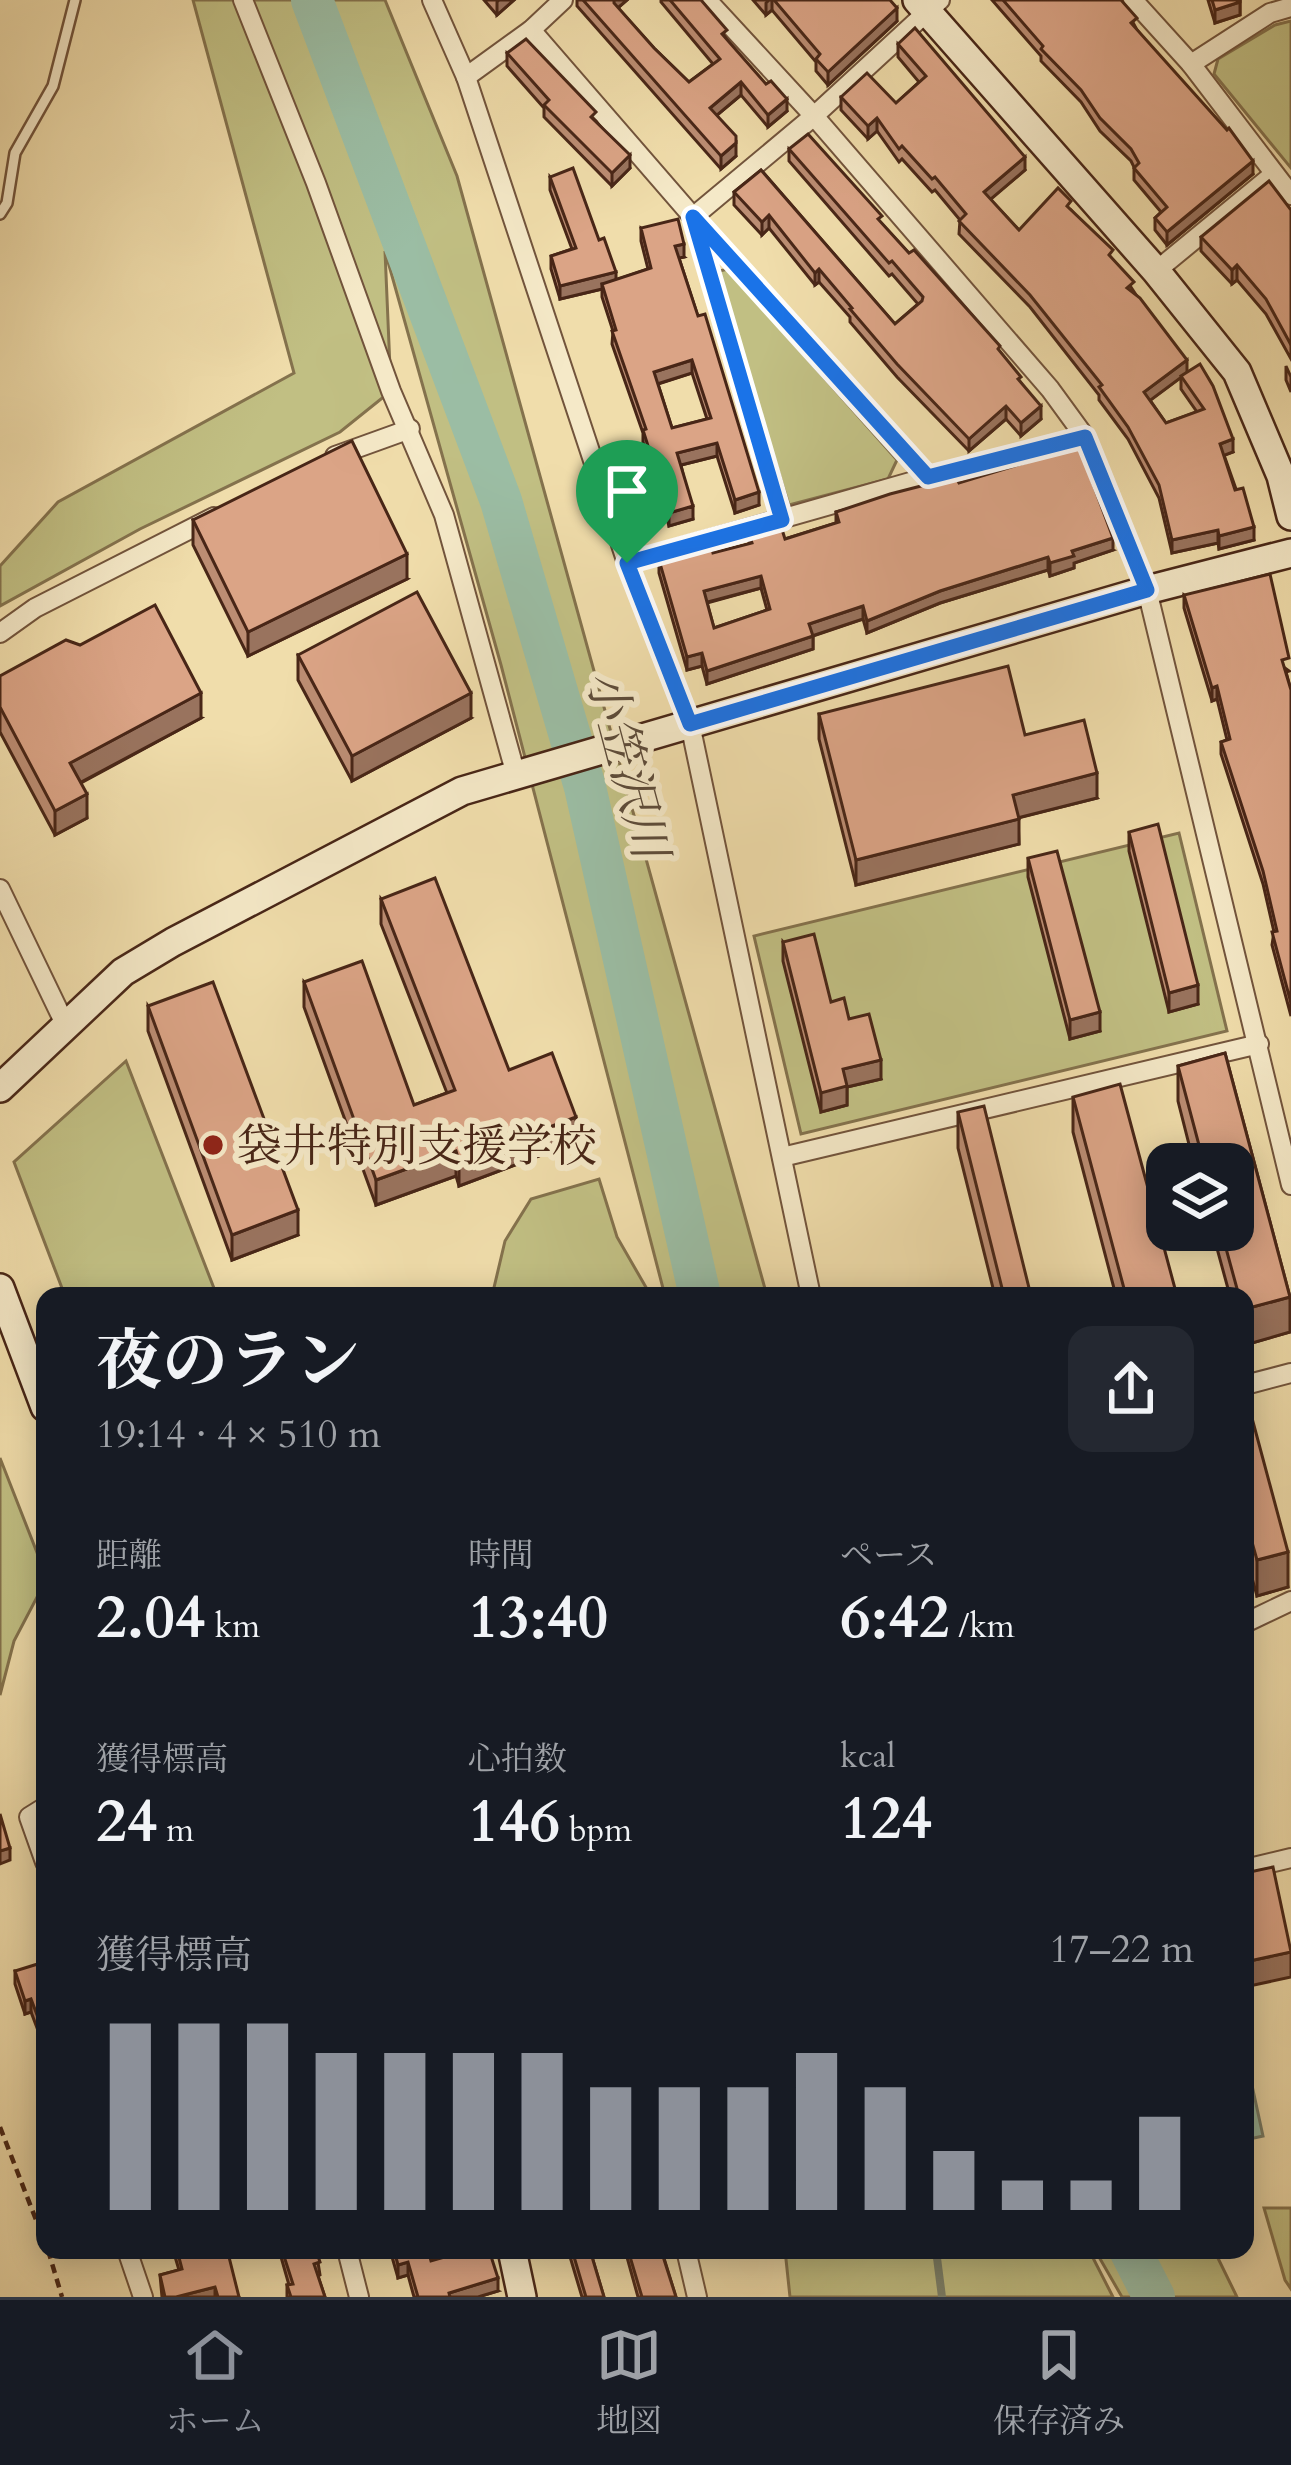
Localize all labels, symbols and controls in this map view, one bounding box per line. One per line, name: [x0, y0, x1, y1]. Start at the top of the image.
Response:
pin: [576, 440, 678, 563]
icon: arrive: [594, 458, 660, 524]
water label: 小笠沢川: [570, 663, 684, 870]
place label: 袋井特別支援学校: [237, 1116, 597, 1177]
marker: 袋井特別支援学校: [200, 1132, 226, 1158]
map controls: [1146, 1143, 1254, 1251]
button: layers: [1146, 1143, 1254, 1251]
text: 夜のラン: [96, 1318, 360, 1407]
button: share: [1068, 1326, 1194, 1452]
text: 19:14 · 4 × 510 m: [96, 1408, 381, 1461]
text: 距離: [96, 1533, 162, 1578]
text: 時間: [468, 1533, 534, 1578]
text: ペース: [840, 1533, 937, 1578]
text: 2.04: [96, 1578, 206, 1659]
text: 13:40: [468, 1578, 608, 1659]
text: 6:42: [840, 1578, 950, 1659]
text: km: [206, 1604, 260, 1649]
text: /km: [950, 1604, 1015, 1649]
text: kcal: [840, 1734, 895, 1779]
text: 獲得標高: [96, 1737, 228, 1782]
text: 心拍数: [468, 1737, 567, 1782]
text: 124: [840, 1779, 932, 1860]
text: 24: [96, 1782, 157, 1863]
text: 146: [468, 1782, 560, 1863]
text: m: [157, 1808, 194, 1853]
text: bpm: [560, 1808, 632, 1853]
text: 17–22 m: [1049, 1923, 1194, 1976]
text: 獲得標高: [96, 1929, 252, 1982]
tab: ホーム: [166, 2322, 265, 2444]
tab: 地図: [596, 2322, 662, 2444]
tab: 保存済み: [993, 2322, 1125, 2444]

